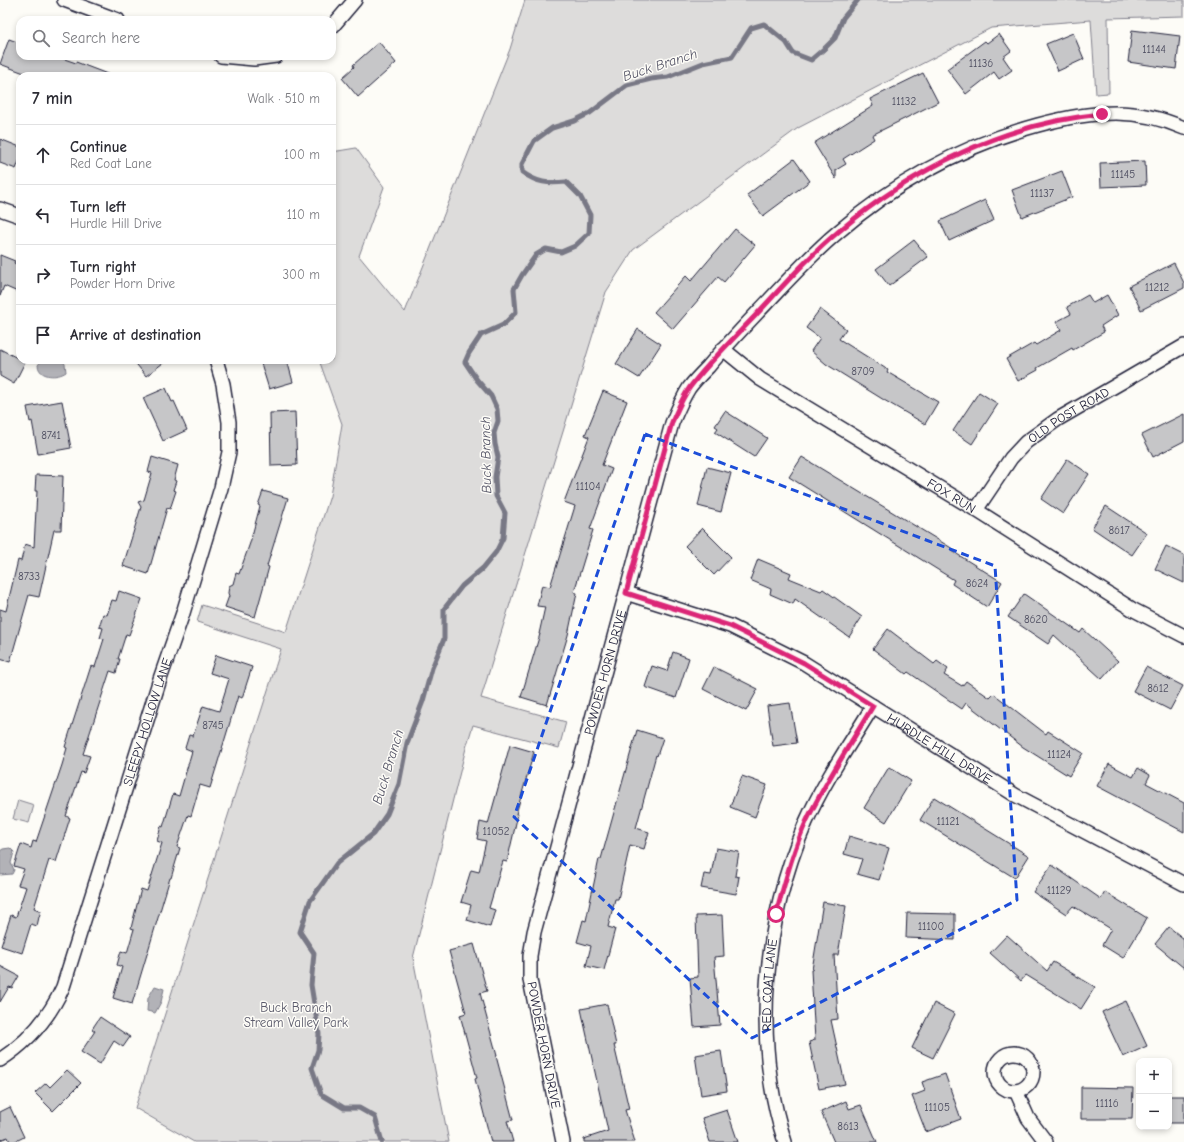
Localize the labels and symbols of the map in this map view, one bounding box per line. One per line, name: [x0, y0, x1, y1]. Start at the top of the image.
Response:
house number: 11144: [1142, 43, 1166, 56]
water label: Buck Branch: [621, 45, 699, 85]
house number: 11136: [969, 57, 993, 70]
house number: 11132: [892, 95, 916, 108]
route end: [1093, 105, 1111, 123]
house number: 11145: [1111, 168, 1135, 181]
house number: 11137: [1030, 187, 1054, 200]
house number: 11212: [1145, 281, 1170, 294]
house number: 8709: [851, 365, 875, 378]
street label: OLD POST ROAD: [1025, 384, 1112, 446]
water label: Buck Branch: [477, 416, 495, 494]
house number: 8741: [41, 429, 61, 442]
street label: FOX RUN: [925, 475, 979, 516]
house number: 11104: [575, 480, 601, 493]
house number: 8617: [1108, 524, 1130, 537]
house number: 8733: [18, 570, 40, 583]
house number: 8624: [966, 577, 988, 590]
street label: POWDER HORN DRIVE: [580, 608, 629, 736]
house number: 8620: [1024, 613, 1048, 626]
street label: SLEEPY HOLLOW LANE: [119, 656, 174, 787]
house number: 8612: [1147, 682, 1169, 695]
street label: HURDLE HILL DRIVE: [885, 710, 995, 786]
house number: 8745: [202, 719, 224, 732]
water label: Buck Branch: [369, 728, 407, 806]
house number: 11124: [1047, 748, 1071, 761]
house number: 11121: [936, 815, 960, 828]
house number: 11052: [482, 825, 510, 838]
house number: 11129: [1047, 884, 1071, 897]
route start: [767, 905, 785, 923]
house number: 11100: [918, 920, 944, 933]
street label: RED COAT LANE: [759, 938, 780, 1031]
street label: POWDER HORN DRIVE: [524, 980, 564, 1110]
park label: Buck Branch Stream Valley Park: [244, 1000, 349, 1030]
house number: 11116: [1095, 1097, 1119, 1110]
house number: 11105: [924, 1101, 950, 1114]
house number: 8613: [837, 1120, 859, 1133]

